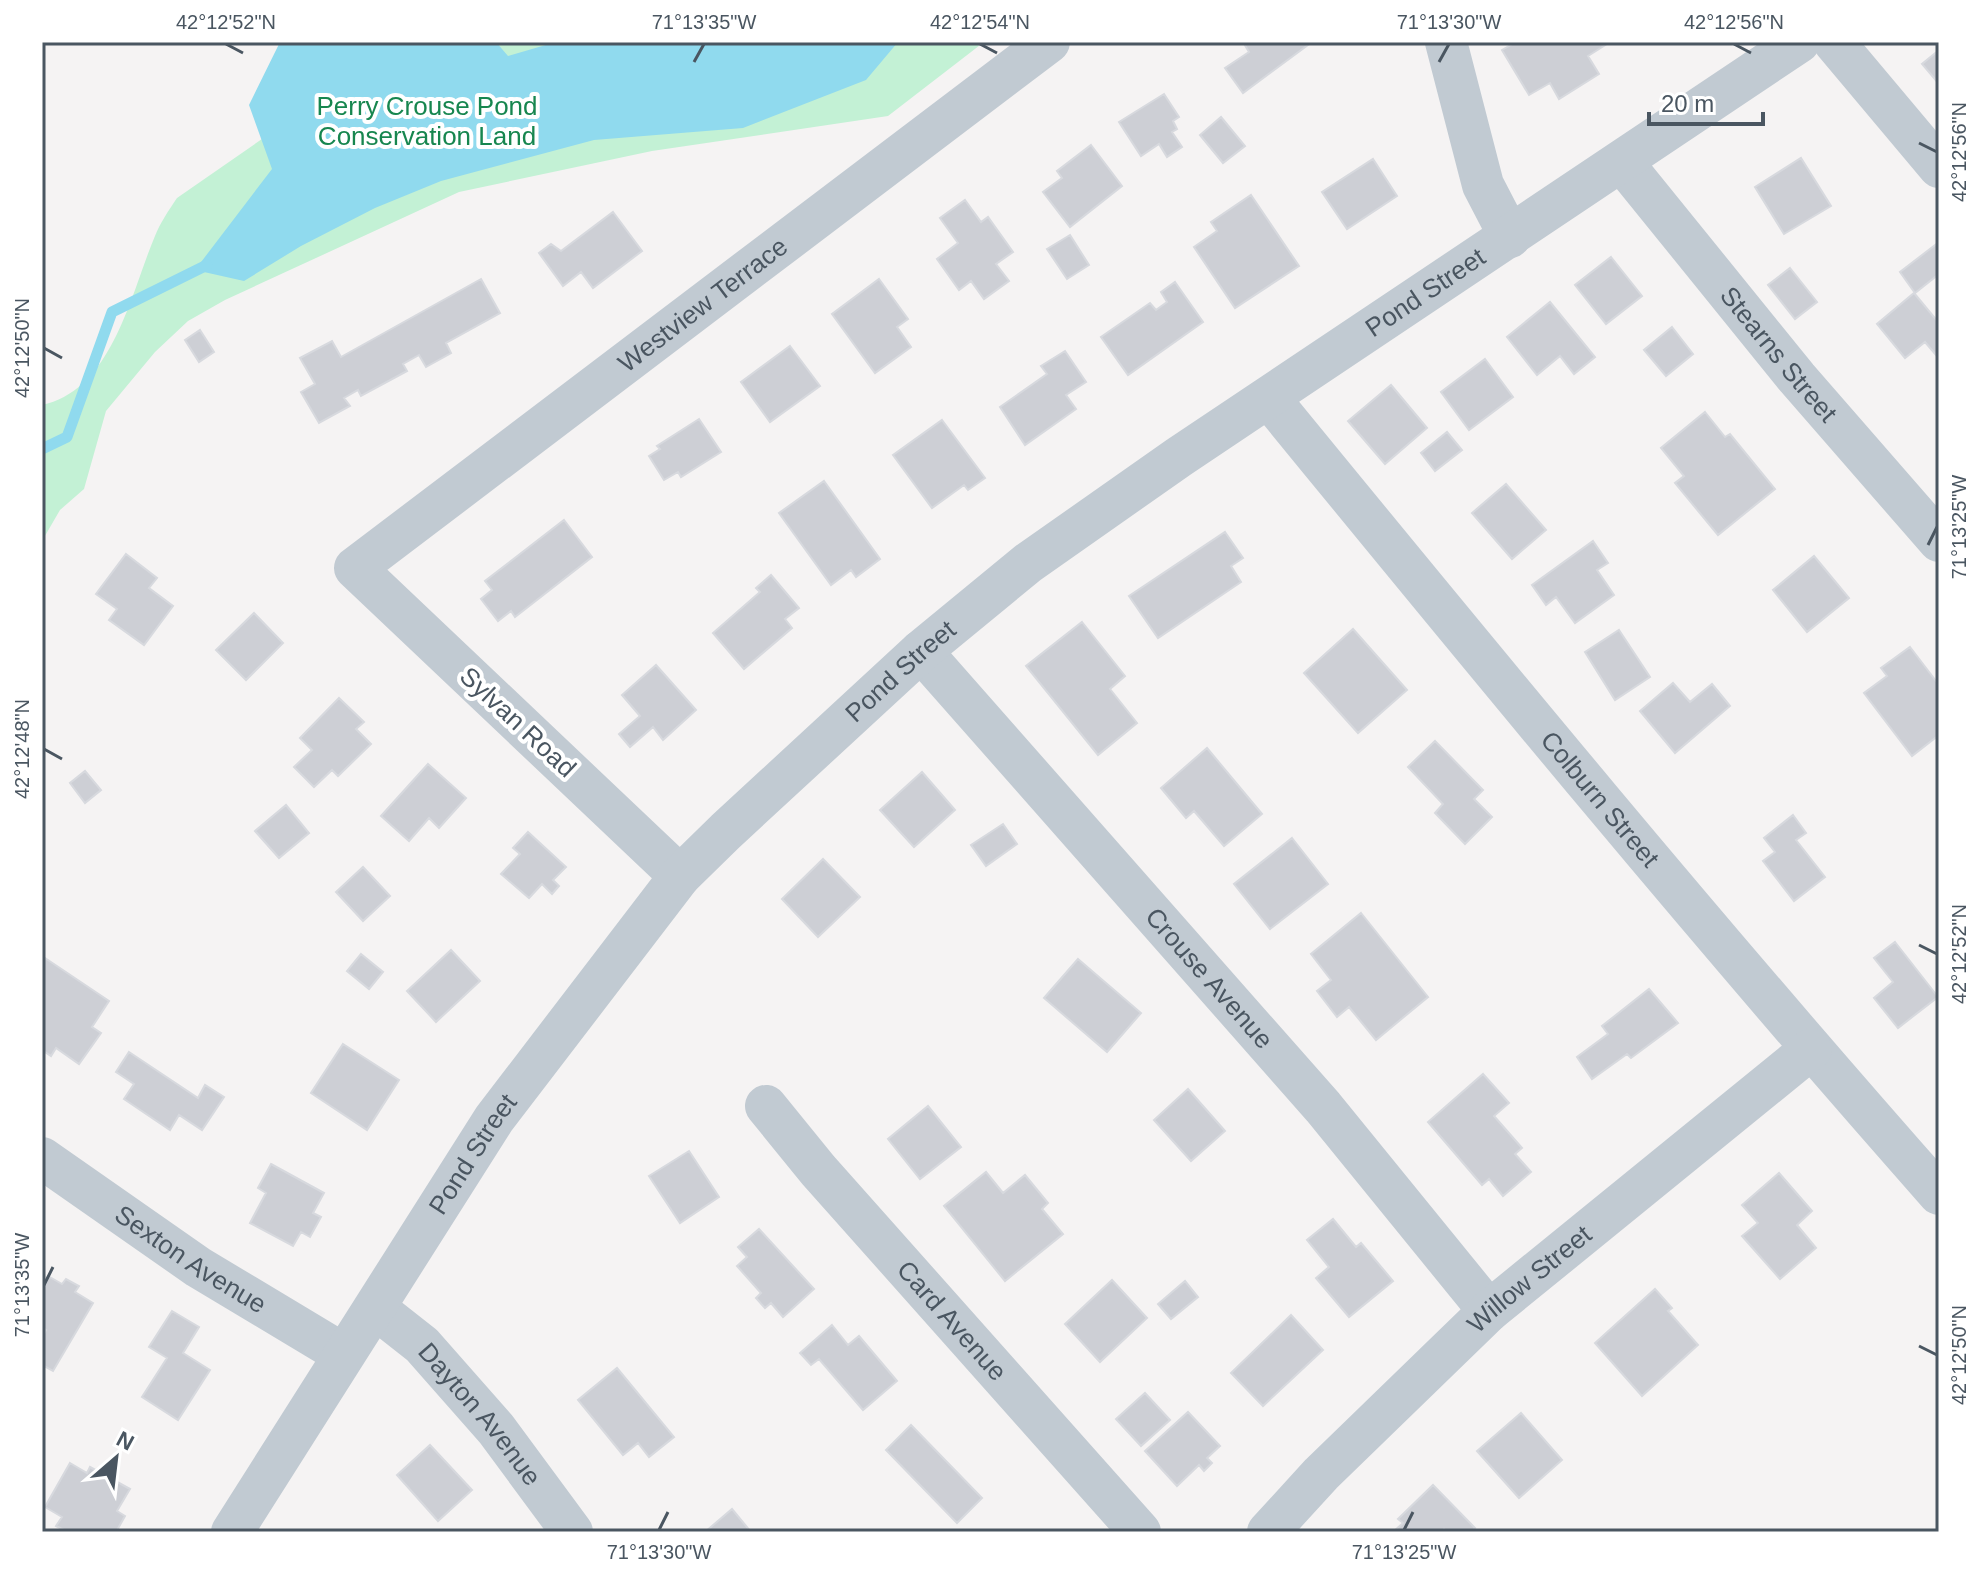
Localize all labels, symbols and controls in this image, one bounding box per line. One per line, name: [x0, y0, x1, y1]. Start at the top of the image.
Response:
text: 42°12'52"N: [176, 11, 276, 33]
text: 71°13'35"W: [652, 11, 756, 33]
text: 42°12'54"N: [930, 11, 1030, 33]
text: 71°13'30"W: [1397, 11, 1501, 33]
text: 42°12'56"N: [1684, 11, 1784, 33]
scale bar: [1649, 76, 1763, 126]
text: 20 m: [1661, 90, 1714, 117]
park label: Perry Crouse Pond Conservation Land: [316, 91, 538, 151]
text: 42°12'56"N: [1948, 102, 1970, 202]
street label: Westview Terrace: [612, 231, 793, 378]
street label: Pond Street: [1360, 241, 1491, 343]
street label: Stearns Street: [1714, 281, 1844, 429]
text: 42°12'50"N: [11, 298, 33, 398]
text: 71°13'25"W: [1948, 475, 1970, 579]
street label: Pond Street: [839, 614, 962, 728]
street label: Sylvan Road: [454, 661, 582, 783]
text: 42°12'48"N: [11, 699, 33, 799]
street label: Colburn Street: [1535, 725, 1666, 874]
street label: Crouse Avenue: [1139, 902, 1279, 1055]
text: 42°12'52"N: [1948, 904, 1970, 1004]
street label: Pond Street: [423, 1087, 523, 1220]
street label: Sexton Avenue: [109, 1199, 272, 1319]
street label: Willow Street: [1461, 1219, 1598, 1339]
text: 71°13'35"W: [11, 1233, 33, 1337]
street label: Card Avenue: [891, 1255, 1013, 1387]
text: 42°12'50"N: [1948, 1305, 1970, 1405]
street label: Dayton Avenue: [412, 1337, 547, 1491]
north arrow: [76, 1418, 156, 1498]
text: N: [112, 1426, 138, 1456]
text: 71°13'30"W: [607, 1541, 711, 1563]
text: 71°13'25"W: [1352, 1541, 1456, 1563]

